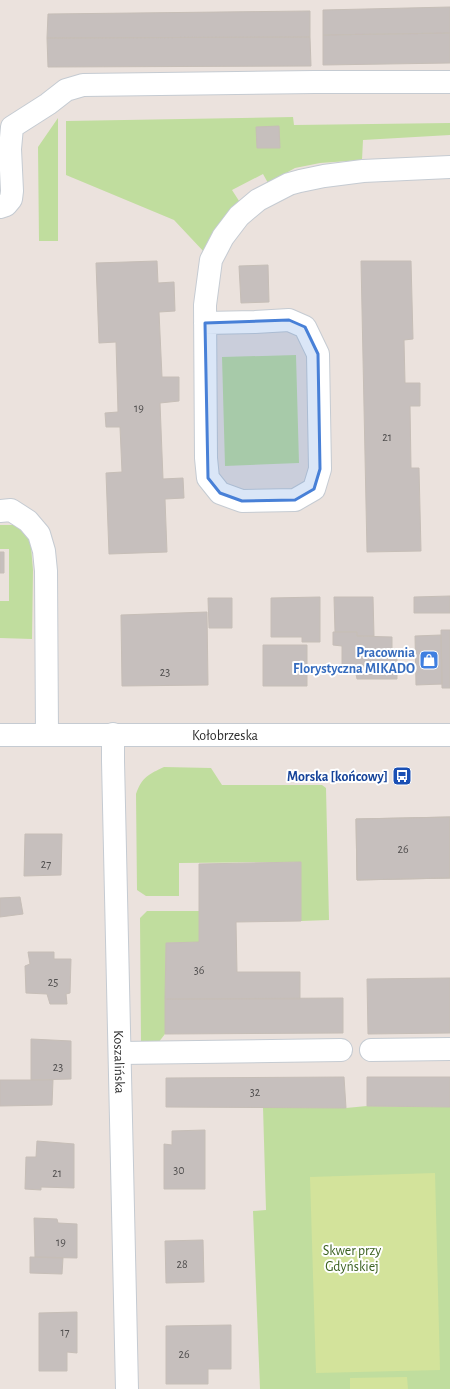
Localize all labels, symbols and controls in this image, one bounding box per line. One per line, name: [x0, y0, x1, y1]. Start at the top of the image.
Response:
house number: 19: [134, 402, 144, 414]
house number: 21: [382, 431, 392, 443]
place label: Pracownia Florystyczna MIKADO: [293, 646, 415, 676]
shop icon: Pracownia Florystyczna MIKADO: [418, 649, 440, 671]
house number: 23: [160, 666, 170, 678]
street label: Kołobrzeska: [192, 729, 259, 743]
bus stop icon: Morska [końcowy]: [391, 765, 413, 787]
place label: Morska [końcowy]: [287, 770, 388, 784]
house number: 26: [397, 843, 409, 855]
house number: 27: [41, 858, 51, 870]
house number: 36: [194, 964, 205, 976]
house number: 25: [48, 976, 58, 988]
street label: Koszalińska: [111, 1030, 126, 1094]
house number: 23: [53, 1061, 63, 1073]
house number: 32: [250, 1086, 261, 1098]
house number: 30: [173, 1164, 185, 1176]
house number: 21: [52, 1167, 62, 1179]
house number: 19: [56, 1236, 66, 1248]
park label: Skwer przy Gdyńskiej: [323, 1244, 381, 1274]
house number: 28: [176, 1258, 188, 1270]
house number: 17: [60, 1326, 70, 1338]
house number: 26: [178, 1348, 190, 1360]

